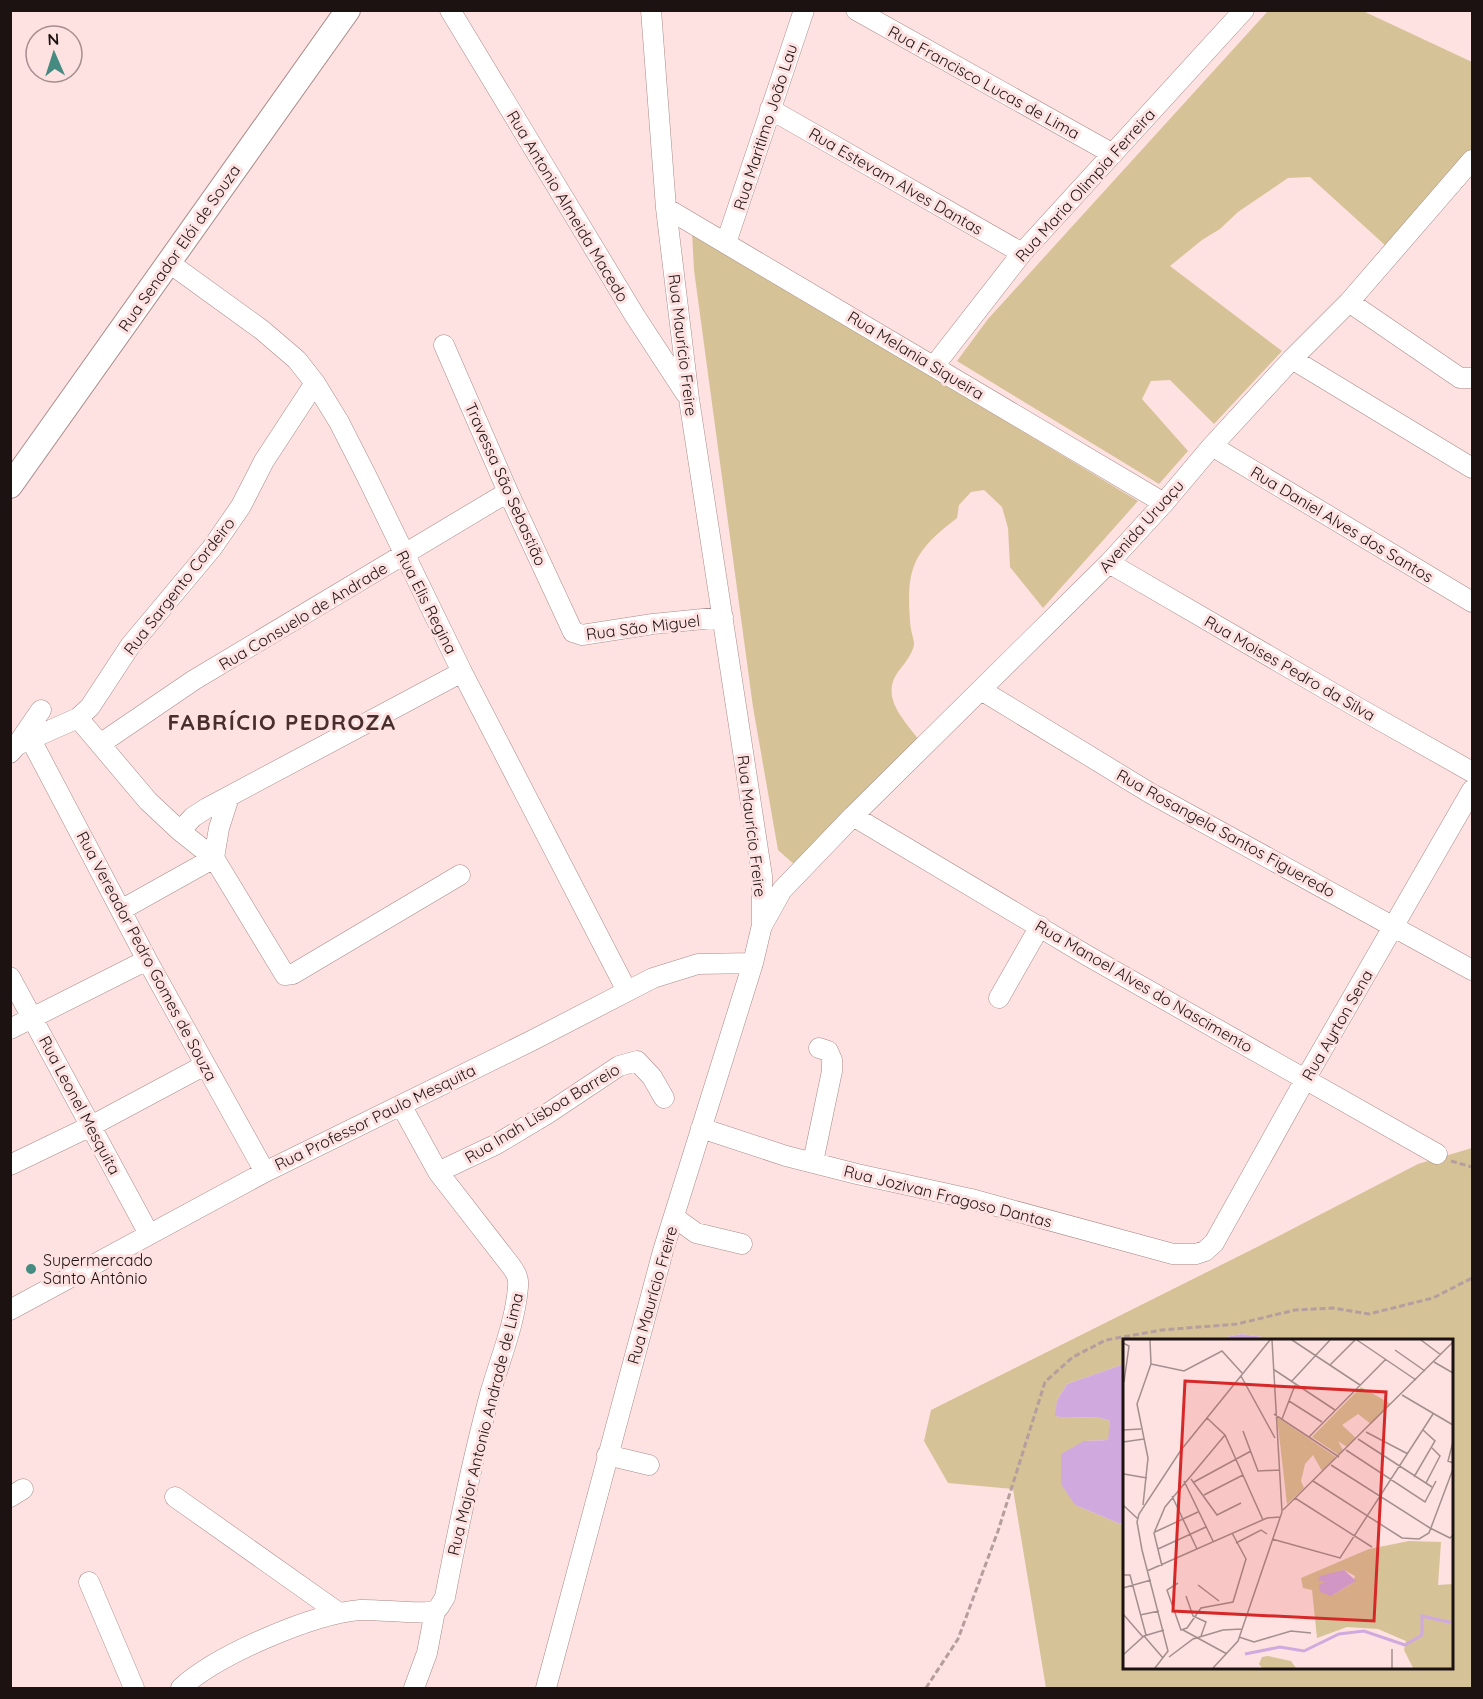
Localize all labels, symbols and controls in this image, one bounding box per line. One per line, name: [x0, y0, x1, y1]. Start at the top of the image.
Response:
street label: Rua Francisco Lucas de Lima: [885, 21, 1083, 143]
north arrow: [24, 24, 84, 84]
text: N: [47, 29, 60, 49]
street label: Rua Maritimo João Lau: [729, 41, 801, 213]
street label: Rua Maria Olimpia Ferreira: [1011, 104, 1159, 266]
street label: Rua Antonio Almeida Macedo: [503, 107, 633, 305]
street label: Rua Estevam Alves Dantas: [805, 123, 987, 239]
street label: Rua Senador Elói de Souza: [114, 161, 244, 335]
street label: Rua Maurício Freire: [664, 273, 702, 417]
street label: Rua Melania Siqueira: [844, 306, 988, 404]
street label: Travessa São Sebastião: [461, 399, 551, 569]
street label: Rua Daniel Alves dos Santos: [1247, 462, 1437, 586]
street label: Avenida Uruaçu: [1094, 476, 1188, 576]
street label: Rua Sargento Cordeiro: [119, 513, 239, 659]
street label: Rua Elis Regina: [392, 547, 462, 657]
street label: Rua Consuelo de Andrade: [215, 558, 391, 674]
street label: Rua São Miguel: [585, 610, 701, 644]
street label: Rua Moises Pedro da Silva: [1201, 611, 1379, 725]
district label: FABRÍCIO PEDROZA: [167, 708, 397, 736]
street label: Rua Maurício Freire: [733, 754, 771, 898]
street label: Rua Rosangela Santos Figueredo: [1113, 764, 1339, 902]
street label: Rua Vereador Pedro Gomes de Souza: [72, 828, 222, 1084]
street label: Rua Manoel Alves do Nascimento: [1032, 915, 1256, 1057]
street label: Rua Ayrton Sena: [1297, 966, 1377, 1084]
street label: Rua Leonel Mesquita: [35, 1032, 125, 1178]
street label: Rua Inah Lisboa Barreio: [461, 1059, 623, 1167]
street label: Rua Professor Paulo Mesquita: [271, 1060, 479, 1174]
street label: Rua Jozivan Fragoso Dantas: [842, 1160, 1054, 1232]
street label: Rua Maurício Freire: [623, 1224, 681, 1366]
place label: Supermercado Santo Antônio: [43, 1250, 153, 1288]
marker: Supermercado Santo Antônio: [24, 1262, 38, 1276]
street label: Rua Major Antonio Andrade de Lima: [443, 1291, 527, 1557]
inset map: [1123, 1339, 1453, 1669]

